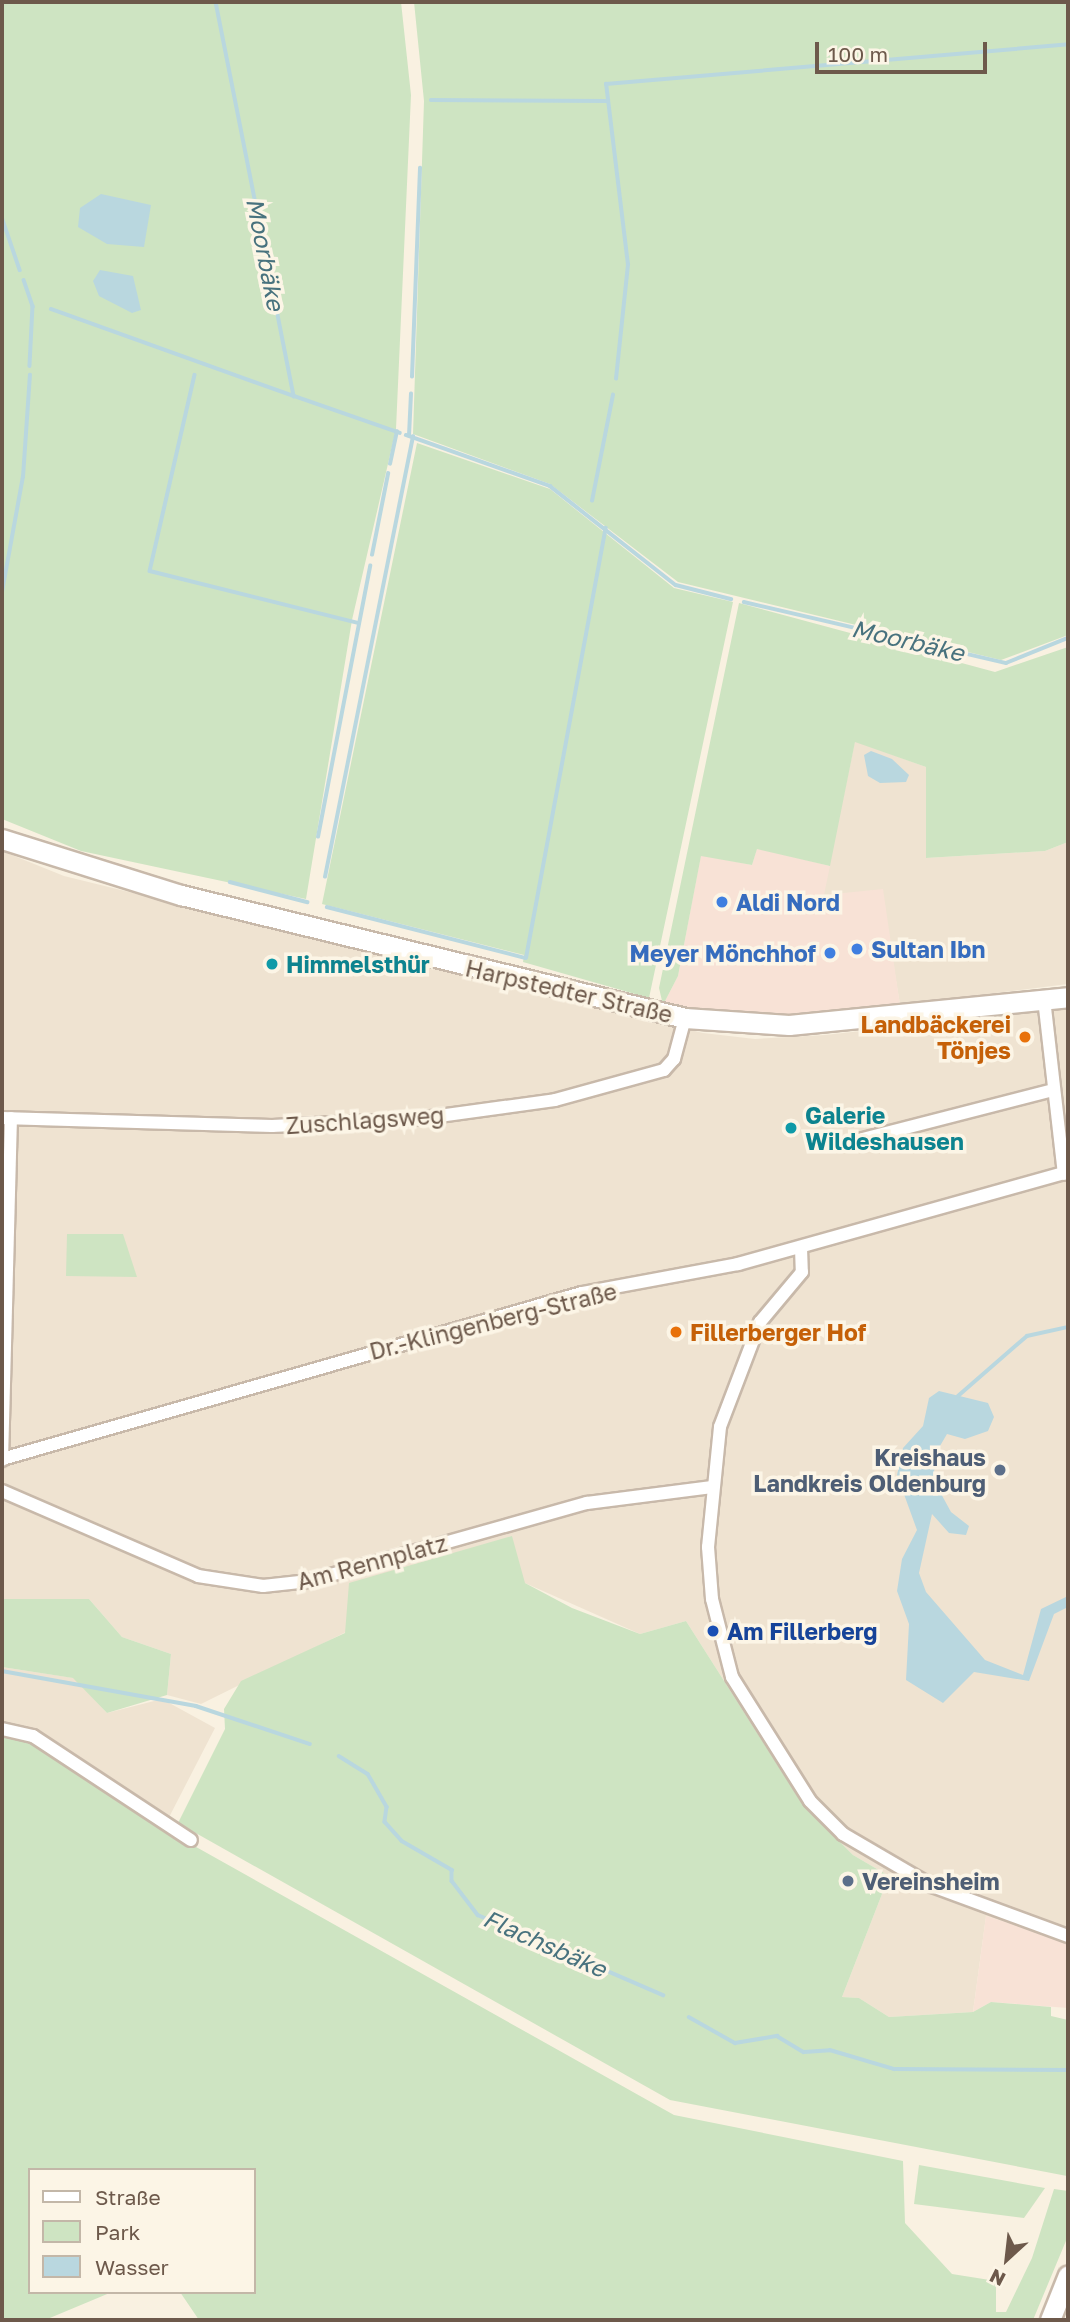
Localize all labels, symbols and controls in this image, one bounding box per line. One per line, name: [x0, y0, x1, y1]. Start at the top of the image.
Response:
scale bar: [818, 28, 990, 72]
text: 100 m: [828, 41, 888, 67]
water label: Moorbäke: [241, 195, 291, 313]
water label: Moorbäke: [849, 613, 967, 667]
place label: Aldi Nord: [736, 888, 840, 916]
marker: Aldi Nord: [714, 894, 730, 910]
place label: Sultan Ibn: [871, 935, 985, 963]
place label: Meyer Mönchhof: [629, 939, 816, 967]
marker: Sultan Ibn: [849, 941, 865, 957]
marker: Meyer Mönchhof: [822, 945, 838, 961]
place label: Himmelsthür: [286, 950, 430, 978]
street label: Harpstedter Straße: [463, 954, 675, 1028]
marker: Himmelsthür: [264, 956, 280, 972]
place label: Landbäckerei Tönjes: [861, 1010, 1011, 1064]
marker: Landbäckerei Tönjes: [1017, 1029, 1033, 1045]
street label: Zuschlagsweg: [285, 1101, 445, 1139]
place label: Galerie Wildeshausen: [805, 1101, 964, 1155]
marker: Galerie Wildeshausen: [783, 1120, 799, 1136]
street label: Dr.-Klingenberg-Straße: [366, 1277, 620, 1365]
place label: Fillerberger Hof: [690, 1318, 866, 1346]
marker: Fillerberger Hof: [668, 1324, 684, 1340]
place label: Kreishaus Landkreis Oldenburg: [753, 1443, 986, 1497]
marker: Kreishaus Landkreis Oldenburg: [992, 1462, 1008, 1478]
street label: Am Rennplatz: [294, 1529, 450, 1595]
place label: Am Fillerberg: [727, 1617, 878, 1645]
marker: Am Fillerberg: [705, 1623, 721, 1639]
place label: Vereinsheim: [862, 1867, 1000, 1895]
marker: Vereinsheim: [840, 1873, 856, 1889]
water label: Flachsbäke: [479, 1903, 611, 1983]
legend: [28, 2168, 256, 2294]
text: Straße: [95, 2184, 161, 2210]
text: Park: [95, 2219, 140, 2245]
north arrow: [972, 2224, 1042, 2294]
text: Wasser: [95, 2254, 169, 2280]
text: N: [986, 2265, 1009, 2292]

